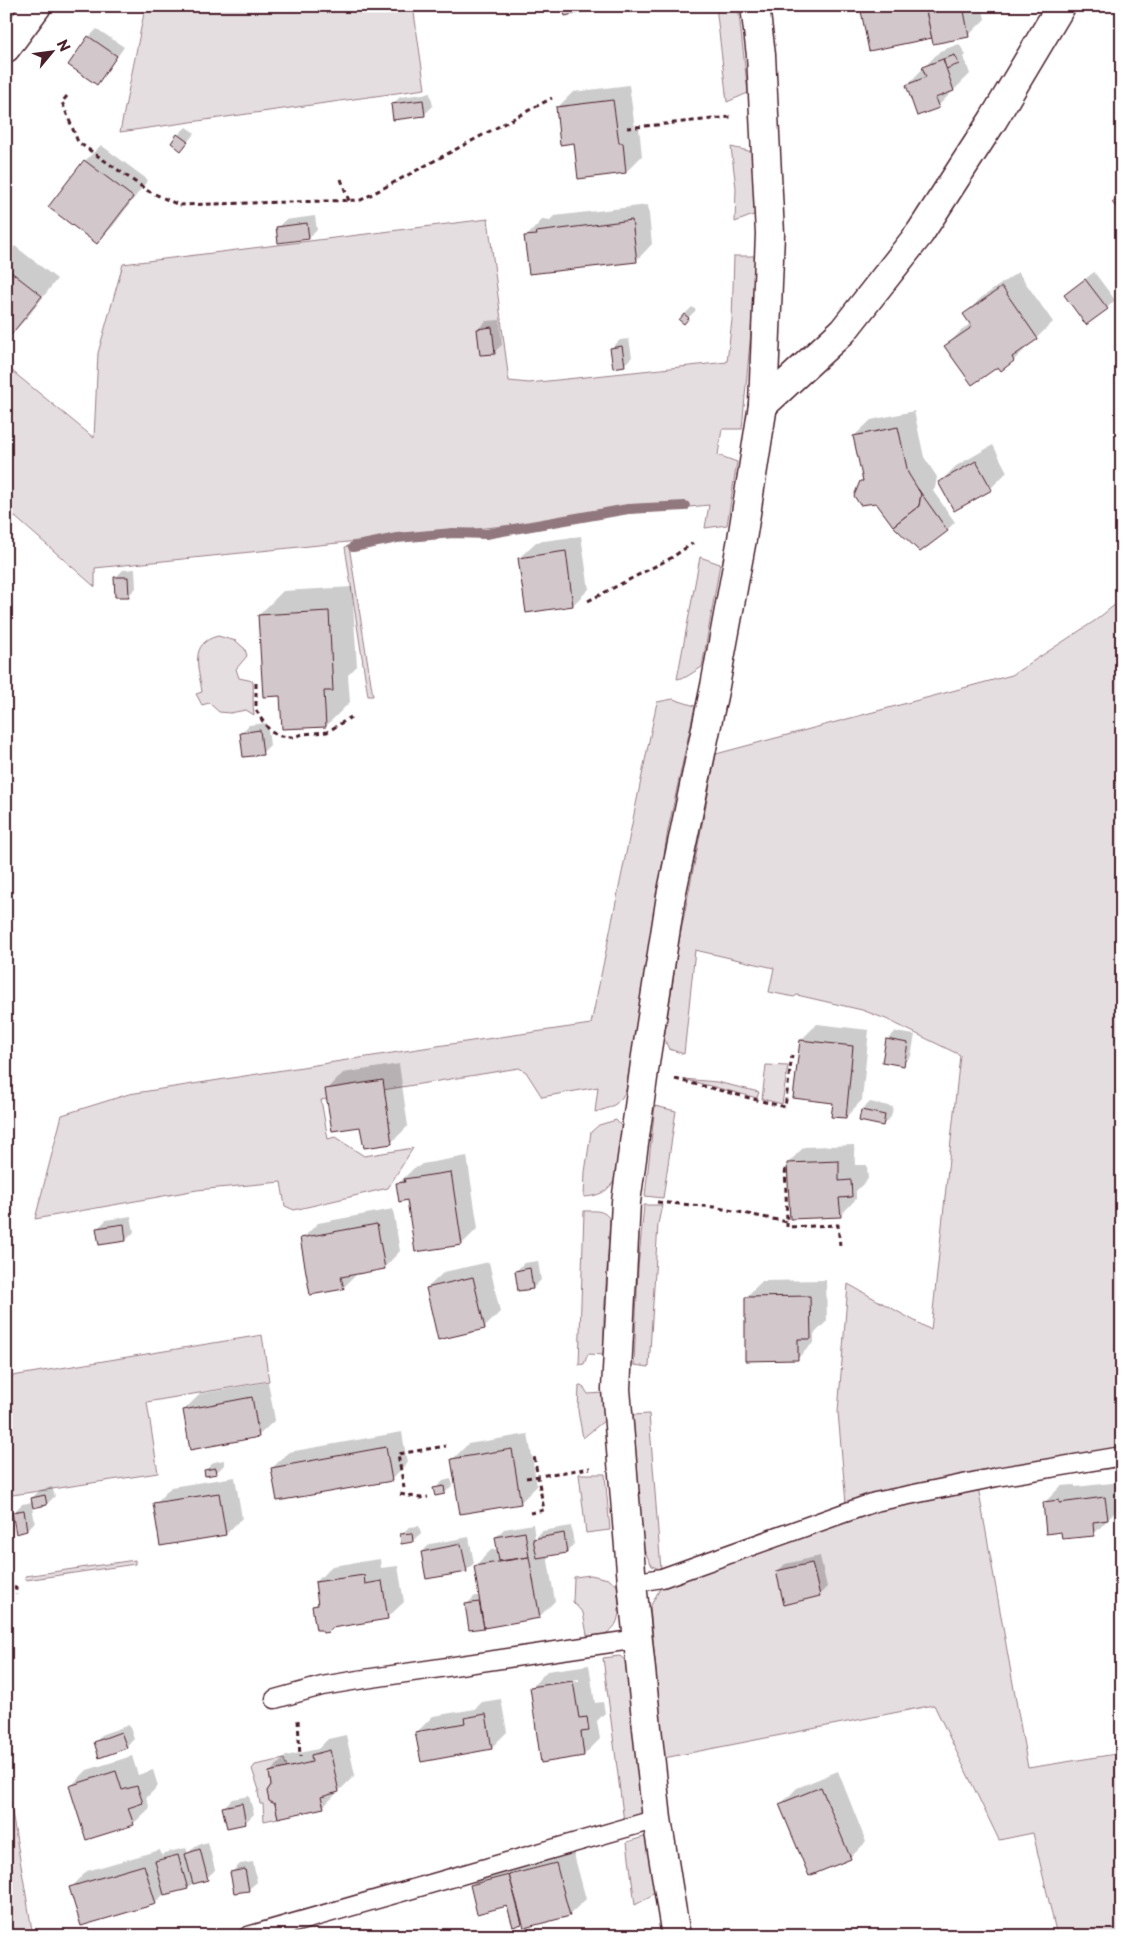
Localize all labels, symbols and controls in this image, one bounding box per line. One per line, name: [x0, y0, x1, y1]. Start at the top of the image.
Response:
north arrow: [28, 28, 78, 78]
text: N: [52, 36, 76, 55]

